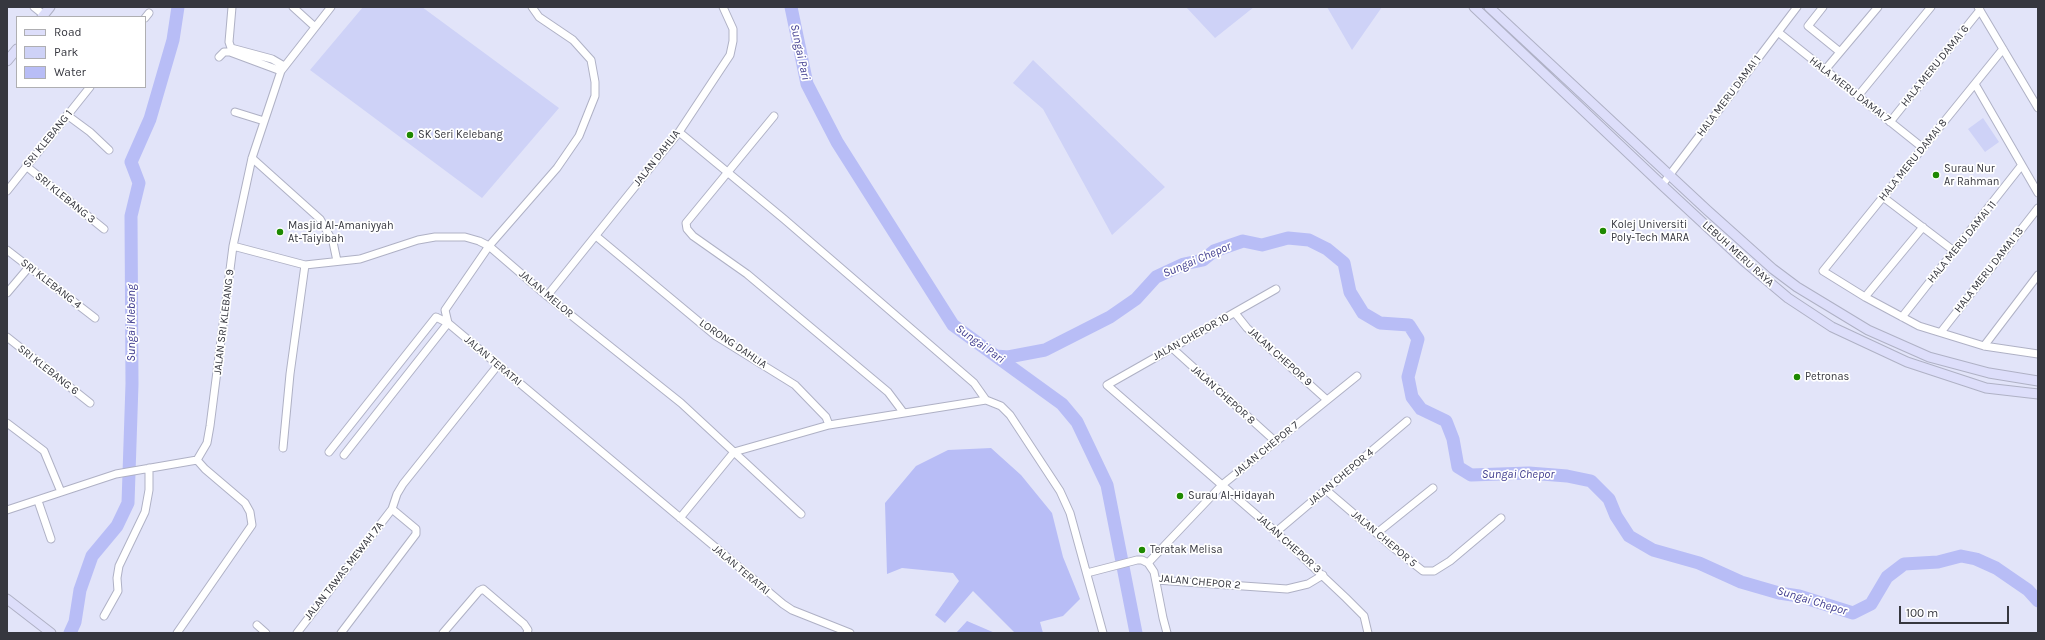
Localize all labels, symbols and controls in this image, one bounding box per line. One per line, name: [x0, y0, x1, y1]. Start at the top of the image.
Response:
legend: [16, 16, 146, 88]
water label: Sungai Pari: [787, 23, 813, 81]
street label: HALA MERU DAMAI 6: [1898, 23, 1972, 109]
text: Road: [54, 25, 82, 39]
text: Park: [54, 45, 78, 59]
street label: HALA MERU DAMAI 1: [1694, 53, 1764, 139]
street label: HALA MERU DAMAI 7: [1807, 54, 1893, 126]
text: Water: [54, 65, 86, 79]
street label: SRI KLEBANG 1: [20, 107, 76, 171]
street label: HALA MERU DAMAI 8: [1876, 116, 1950, 204]
street label: JALAN DAHLIA: [631, 127, 683, 189]
place label: SK Seri Kelebang: [418, 128, 503, 142]
marker: SK Seri Kelebang: [405, 130, 415, 140]
place label: Surau Nur Ar Rahman: [1944, 162, 1999, 188]
street label: SRI KLEBANG 3: [32, 170, 98, 226]
marker: Surau Nur Ar Rahman: [1931, 170, 1941, 180]
street label: HALA MERU DAMAI 11: [1925, 198, 1999, 286]
place label: Kolej Universiti Poly-Tech MARA: [1611, 218, 1689, 244]
street label: LEBUH MERU RAYA: [1700, 218, 1776, 290]
place label: Masjid Al-Amaniyyah At-Taiyibah: [288, 219, 394, 245]
street label: HALA MERU DAMAI 13: [1952, 225, 2026, 315]
marker: Kolej Universiti Poly-Tech MARA: [1598, 226, 1608, 236]
marker: Masjid Al-Amaniyyah At-Taiyibah: [275, 227, 285, 237]
water label: Sungai Chepor: [1161, 239, 1233, 281]
street label: SRI KLEBANG 4: [18, 256, 84, 312]
street label: JALAN MELOR: [516, 267, 576, 321]
street label: JALAN SRI KLEBANG 9: [211, 268, 237, 376]
water label: Sungai Klebang: [125, 284, 139, 362]
street label: JALAN CHEPOR 10: [1150, 311, 1232, 363]
street label: LORONG DAHLIA: [697, 317, 769, 371]
water label: Sungai Pari: [953, 321, 1007, 367]
street label: JALAN CHEPOR 9: [1245, 325, 1315, 389]
street label: JALAN TERATAI: [462, 333, 524, 389]
street label: SRI KLEBANG 6: [15, 342, 81, 398]
street label: JALAN CHEPOR 8: [1188, 363, 1258, 427]
place label: Petronas: [1805, 370, 1849, 384]
marker: Petronas: [1792, 372, 1802, 382]
street label: JALAN CHEPOR 7: [1231, 419, 1301, 479]
street label: JALAN CHEPOR 4: [1306, 446, 1376, 508]
water label: Sungai Chepor: [1482, 468, 1554, 482]
place label: Surau Al-Hidayah: [1188, 489, 1275, 503]
marker: Surau Al-Hidayah: [1175, 491, 1185, 501]
street label: JALAN CHEPOR 5: [1349, 508, 1419, 570]
street label: JALAN CHEPOR 3: [1254, 512, 1324, 576]
street label: JALAN TAWAS MEWAH 7A: [301, 519, 387, 623]
street label: JALAN TERATAI: [710, 542, 772, 598]
place label: Teratak Melisa: [1150, 543, 1223, 557]
marker: Teratak Melisa: [1137, 545, 1147, 555]
street label: JALAN CHEPOR 2: [1159, 572, 1241, 592]
water label: Sungai Chepor: [1775, 583, 1849, 619]
scale bar: [1901, 598, 2011, 624]
text: 100 m: [1906, 606, 1938, 620]

